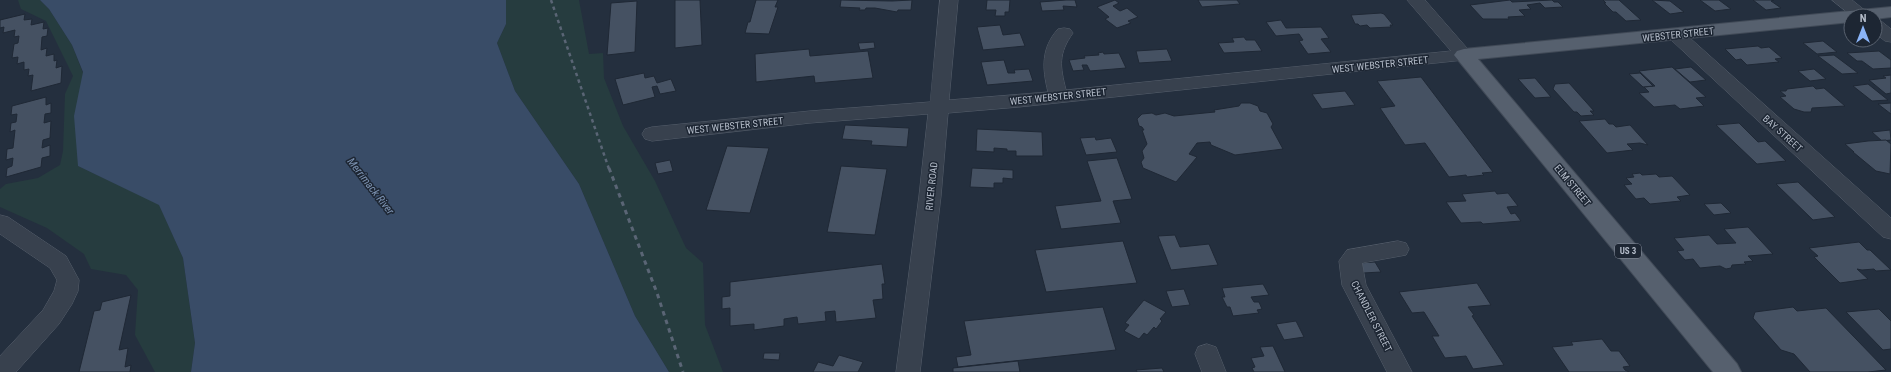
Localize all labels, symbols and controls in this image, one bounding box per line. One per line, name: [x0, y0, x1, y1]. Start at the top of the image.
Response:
north arrow: [1843, 8, 1883, 48]
text: N: [1860, 12, 1867, 25]
street label: WEBSTER STREET: [1642, 25, 1714, 44]
street label: WEST WEBSTER STREET: [1331, 54, 1429, 75]
street label: WEST WEBSTER STREET: [1009, 86, 1107, 107]
street label: BAY STREET: [1761, 113, 1805, 154]
street label: WEST WEBSTER STREET: [686, 115, 784, 136]
water label: Merrimack River: [344, 155, 397, 218]
street label: RIVER ROAD: [923, 161, 940, 211]
street label: ELM STREET: [1552, 162, 1593, 208]
road number: US 3: [1615, 244, 1641, 258]
street label: CHANDLER STREET: [1349, 279, 1394, 353]

